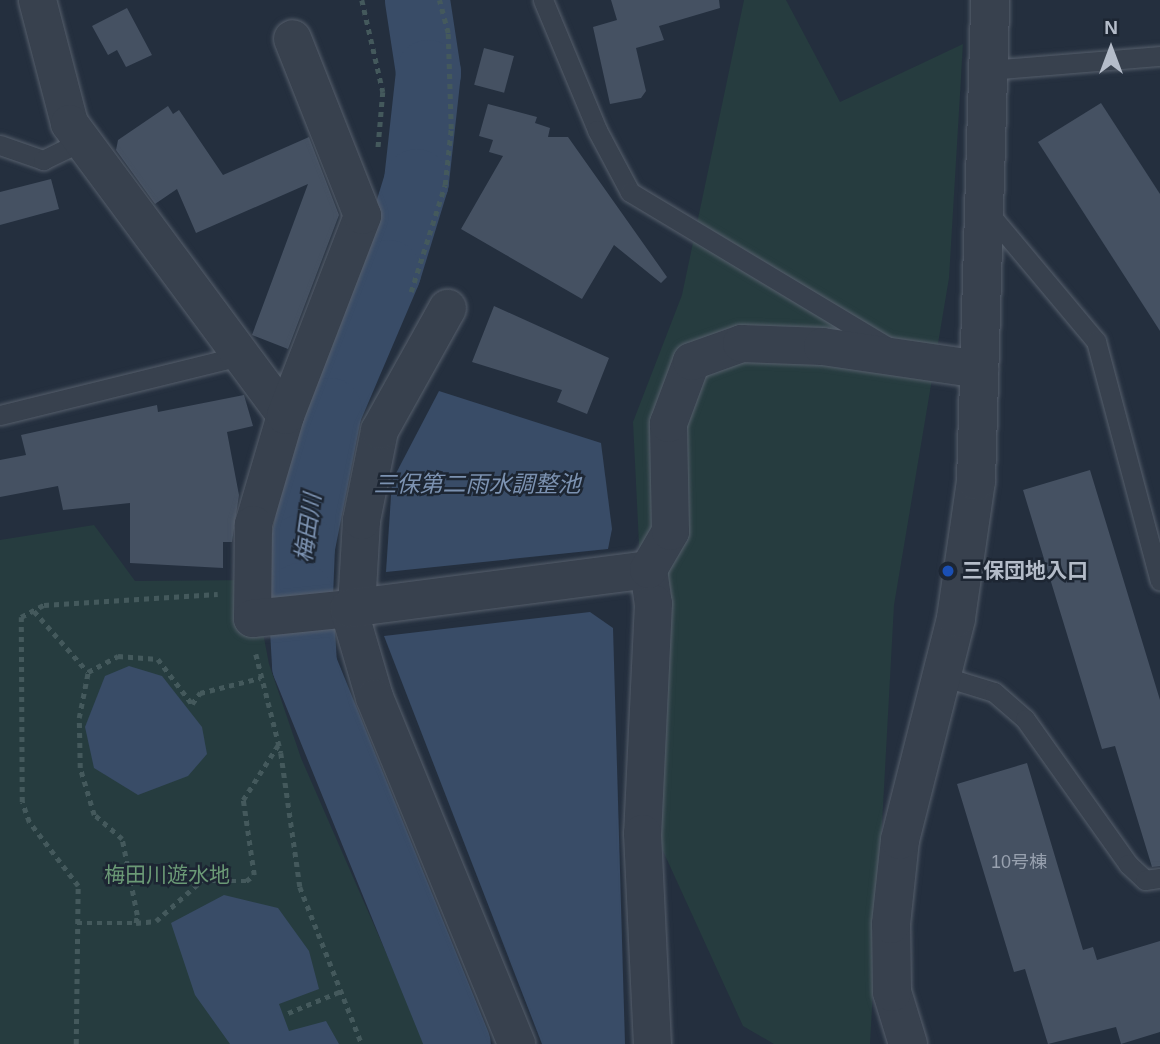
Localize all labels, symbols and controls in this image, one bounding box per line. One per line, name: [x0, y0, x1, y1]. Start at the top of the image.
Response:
north arrow: [1076, 14, 1146, 84]
text: N: [1104, 17, 1118, 38]
water label: 三保第二雨水調整池: [374, 470, 580, 498]
water label: 梅田川: [290, 492, 326, 564]
place label: 三保団地入口: [962, 558, 1088, 584]
marker: 三保団地入口: [940, 563, 956, 579]
house number: 10号棟: [991, 851, 1047, 873]
park label: 梅田川遊水地: [104, 862, 230, 888]

